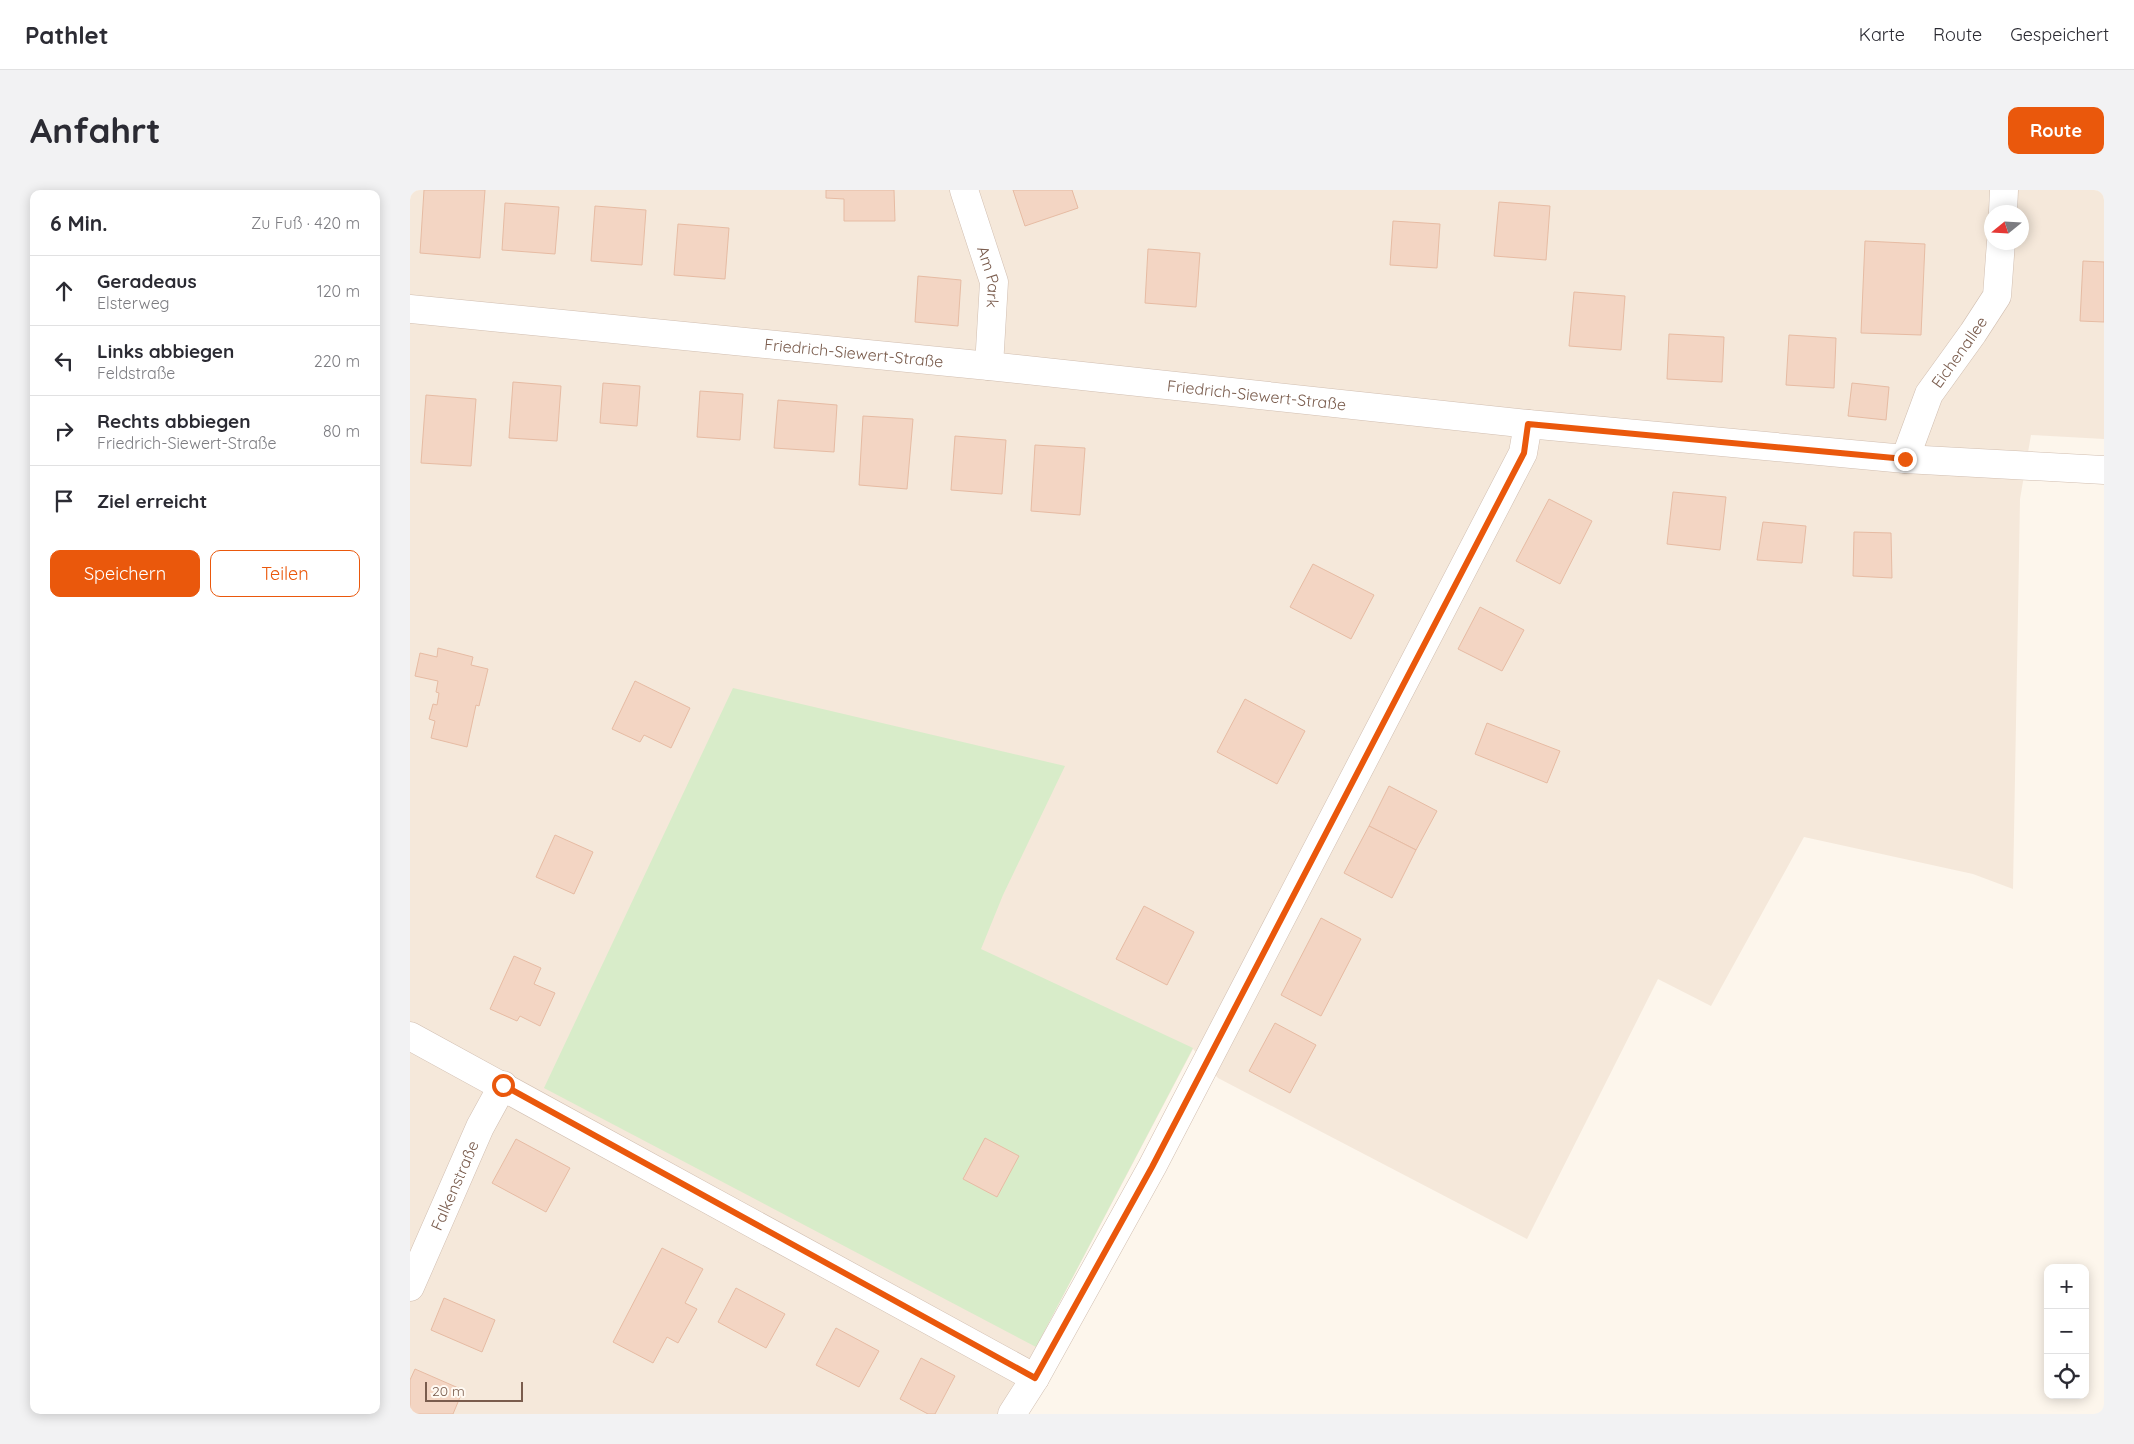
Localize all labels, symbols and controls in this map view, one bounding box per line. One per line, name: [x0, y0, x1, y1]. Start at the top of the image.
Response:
text: Pathlet: [25, 20, 109, 50]
text: Karte: [1859, 23, 1905, 46]
text: Route: [1933, 23, 1982, 46]
text: Gespeichert: [2010, 23, 2109, 46]
button: Route: [2008, 107, 2104, 154]
text: Anfahrt: [30, 108, 161, 152]
north arrow: [1984, 205, 2029, 250]
text: 6 Min.: [50, 210, 107, 236]
text: Zu Fuß · 420 m: [251, 213, 360, 233]
street label: Am Park: [973, 243, 1004, 308]
text: Geradeaus: [97, 269, 197, 293]
icon: ahead: [50, 277, 78, 305]
text: 120 m: [317, 281, 360, 301]
text: Elsterweg: [97, 293, 170, 313]
street label: Eichenallee: [1927, 312, 1991, 392]
street label: Friedrich-Siewert-Straße: [763, 334, 944, 371]
text: Links abbiegen: [97, 339, 234, 363]
icon: left: [50, 347, 78, 375]
text: 220 m: [314, 351, 360, 371]
text: Feldstraße: [97, 363, 175, 383]
street label: Friedrich-Siewert-Straße: [1166, 375, 1347, 414]
text: Rechts abbiegen: [97, 409, 250, 433]
icon: right: [50, 417, 78, 445]
text: 80 m: [323, 421, 360, 441]
text: Friedrich-Siewert-Straße: [97, 433, 277, 453]
route end: [1894, 448, 1917, 471]
icon: arrive: [50, 487, 78, 515]
text: Ziel erreicht: [97, 489, 207, 513]
button: Speichern: [50, 550, 200, 597]
button: Teilen: [210, 550, 360, 597]
route start: [492, 1074, 515, 1097]
street label: Falkenstraße: [426, 1137, 483, 1233]
map controls: [2044, 1264, 2089, 1399]
button: +: [2044, 1264, 2089, 1309]
button: −: [2044, 1309, 2089, 1354]
button: locate: [2044, 1354, 2089, 1399]
scale bar: [425, 1379, 522, 1402]
text: 20 m: [432, 1382, 465, 1400]

